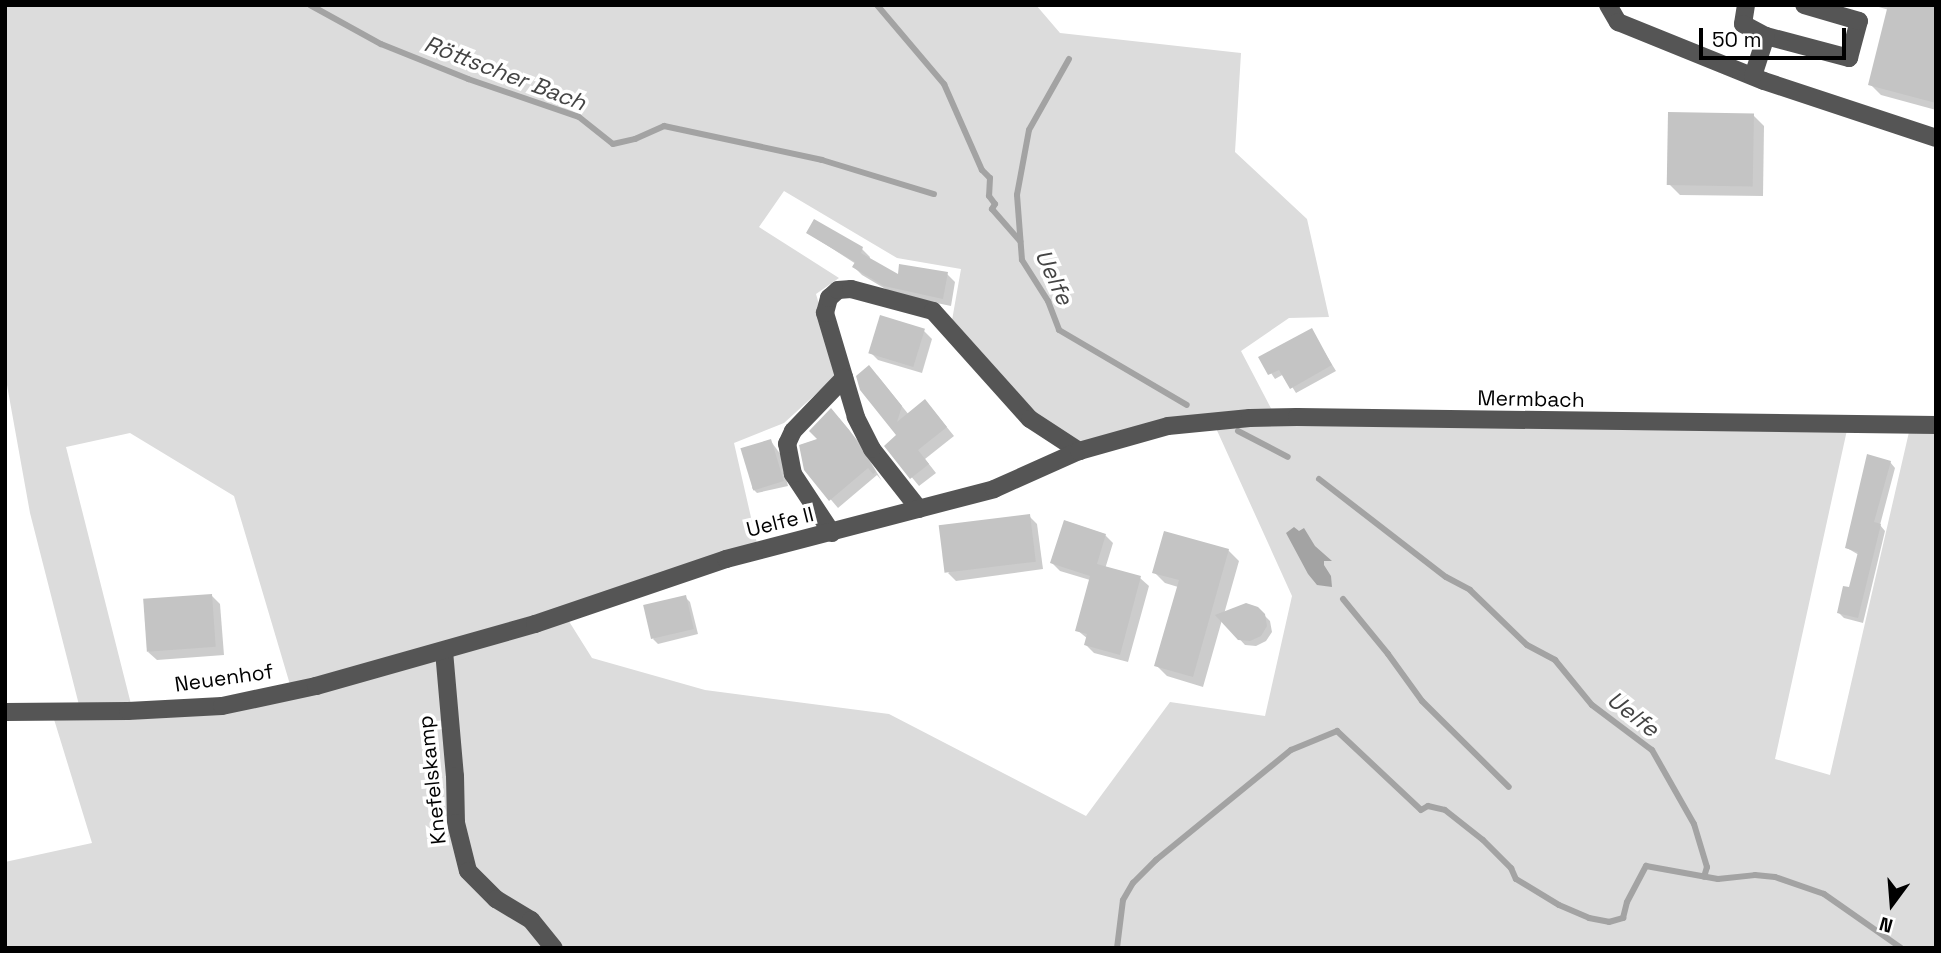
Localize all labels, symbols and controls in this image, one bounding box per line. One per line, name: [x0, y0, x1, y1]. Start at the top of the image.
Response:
scale bar: [1703, 14, 1850, 58]
text: 50 m: [1712, 26, 1762, 53]
water label: Röttscher Bach: [420, 30, 590, 116]
water label: Uelfe: [1029, 245, 1079, 309]
street label: Mermbach: [1477, 385, 1585, 413]
street label: Uelfe II: [744, 501, 816, 543]
street label: Neuenhof: [173, 659, 275, 697]
water label: Uelfe: [1602, 685, 1664, 743]
street label: Knefelskamp: [413, 714, 451, 846]
north arrow: [1857, 869, 1927, 939]
text: N: [1877, 911, 1896, 938]

